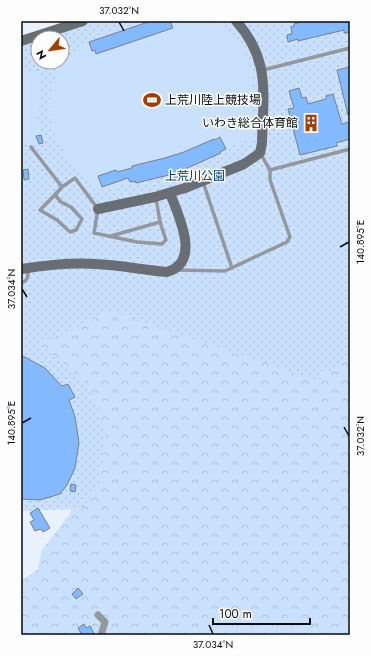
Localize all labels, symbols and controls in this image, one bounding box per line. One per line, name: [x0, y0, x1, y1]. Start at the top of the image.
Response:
text: 37.032°N: [99, 3, 139, 18]
north arrow: [30, 30, 70, 70]
text: N: [32, 47, 50, 63]
sports icon: 上荒川陸上競技場: [142, 90, 162, 110]
place label: 上荒川陸上競技場: [165, 91, 261, 109]
building icon: いわき総合体育館: [301, 113, 321, 133]
place label: いわき総合体育館: [202, 114, 298, 132]
park label: 上荒川公園: [165, 167, 225, 185]
text: 140.895°E: [353, 220, 368, 264]
text: 37.034°N: [4, 269, 19, 309]
text: 140.895°E: [4, 401, 19, 445]
text: 37.032°N: [353, 416, 368, 456]
scale bar: [213, 600, 310, 626]
text: 100 m: [219, 605, 252, 623]
text: 37.034°N: [193, 637, 233, 652]

